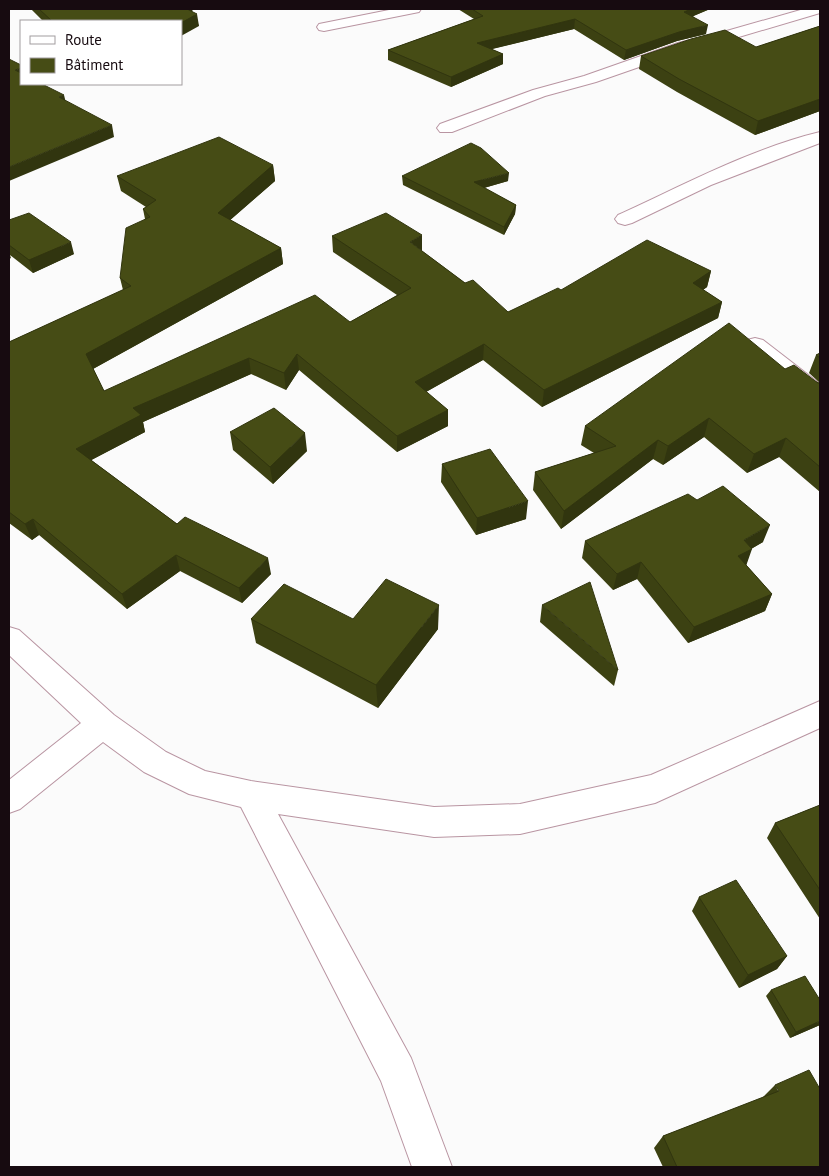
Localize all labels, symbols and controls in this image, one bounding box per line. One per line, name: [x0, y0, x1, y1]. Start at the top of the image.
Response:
legend: [20, 20, 182, 85]
text: Route: [65, 30, 102, 49]
text: Bâtiment: [65, 55, 123, 74]

